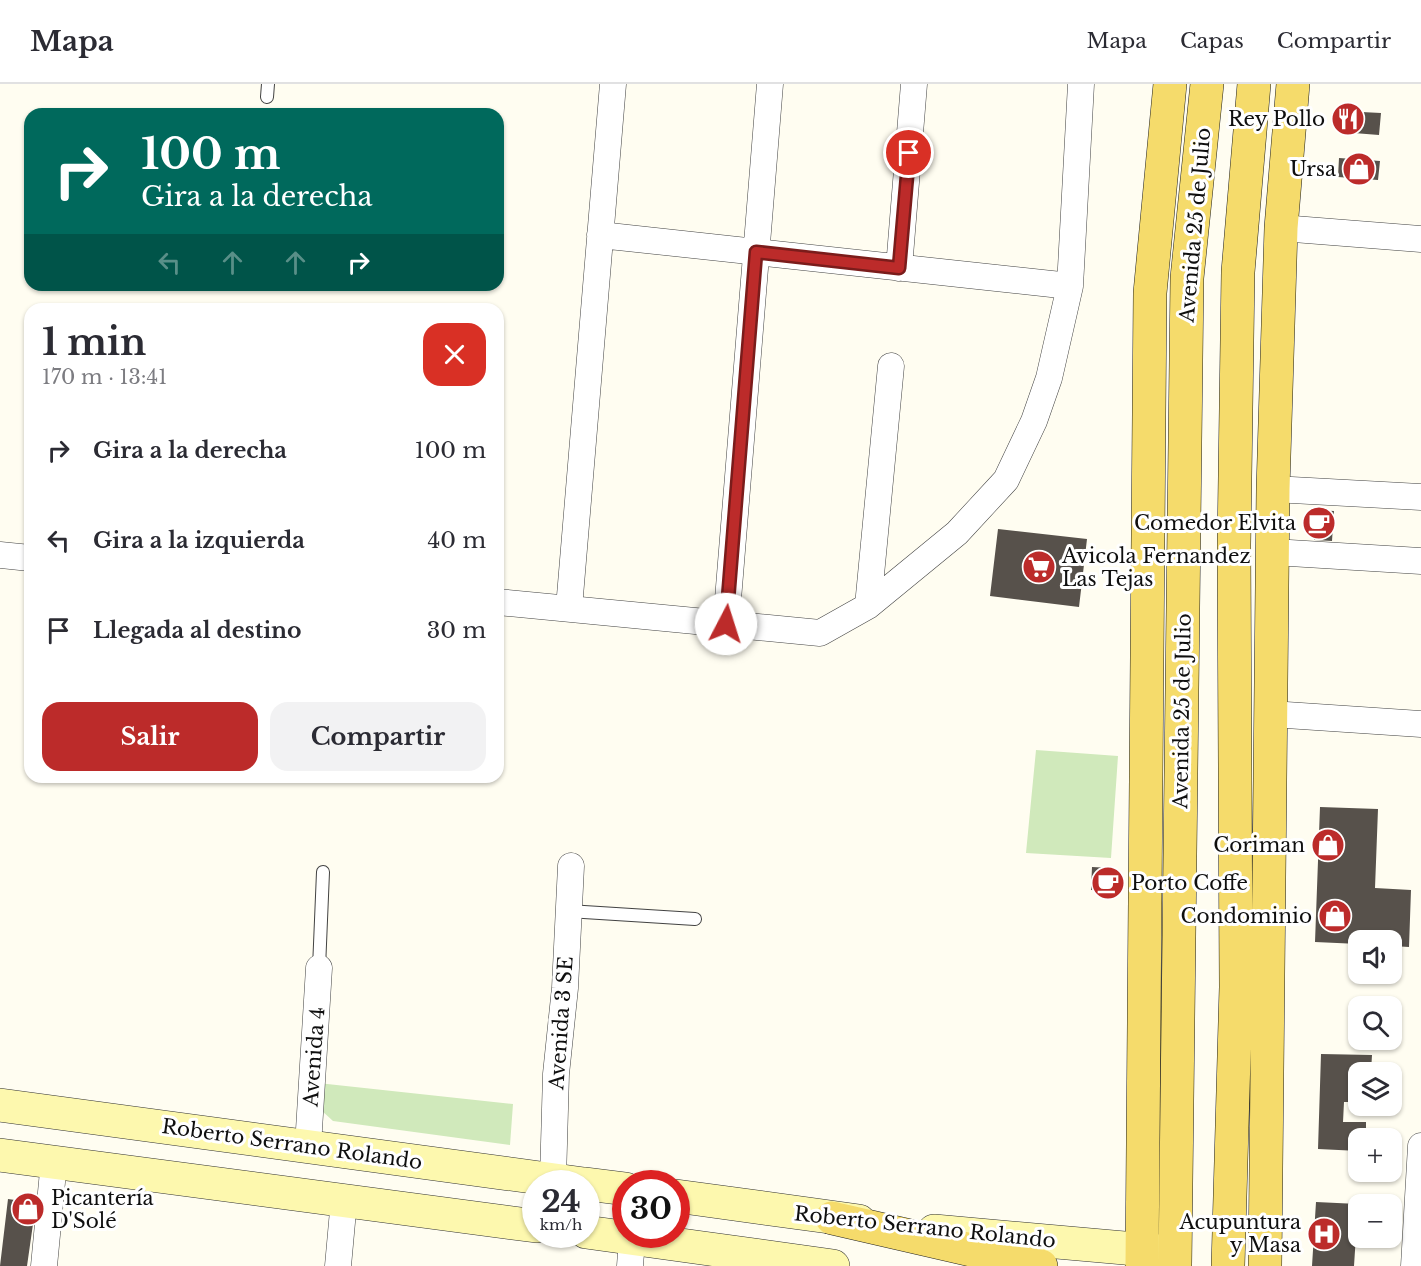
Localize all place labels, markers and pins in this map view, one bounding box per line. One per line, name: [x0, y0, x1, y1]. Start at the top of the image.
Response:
restaurant icon: Rey Pollo: [1330, 101, 1366, 137]
place label: Rey Pollo: [1228, 107, 1325, 131]
pin: [883, 127, 934, 178]
shop icon: Ursa: [1341, 151, 1377, 187]
place label: Ursa: [1290, 157, 1337, 181]
cafe icon: Comedor Elvita: [1301, 505, 1337, 541]
place label: Comedor Elvita: [1134, 511, 1297, 535]
place label: Avicola Fernandez Las Tejas: [1061, 544, 1251, 591]
supermarket icon: Avicola Fernandez Las Tejas: [1021, 549, 1057, 585]
shop icon: Coriman: [1310, 827, 1346, 863]
place label: Coriman: [1213, 833, 1305, 857]
cafe icon: Porto Coffe: [1090, 865, 1126, 901]
place label: Porto Coffe: [1131, 871, 1248, 895]
shop icon: Condominio: [1317, 898, 1353, 934]
place label: Condominio: [1181, 904, 1312, 928]
place label: Picantería D'Solé: [51, 1186, 155, 1233]
shop icon: Picantería D'Solé: [10, 1191, 46, 1227]
place label: Acupuntura y Masa: [1178, 1210, 1302, 1257]
hospital icon: Acupuntura y Masa: [1306, 1216, 1342, 1252]

